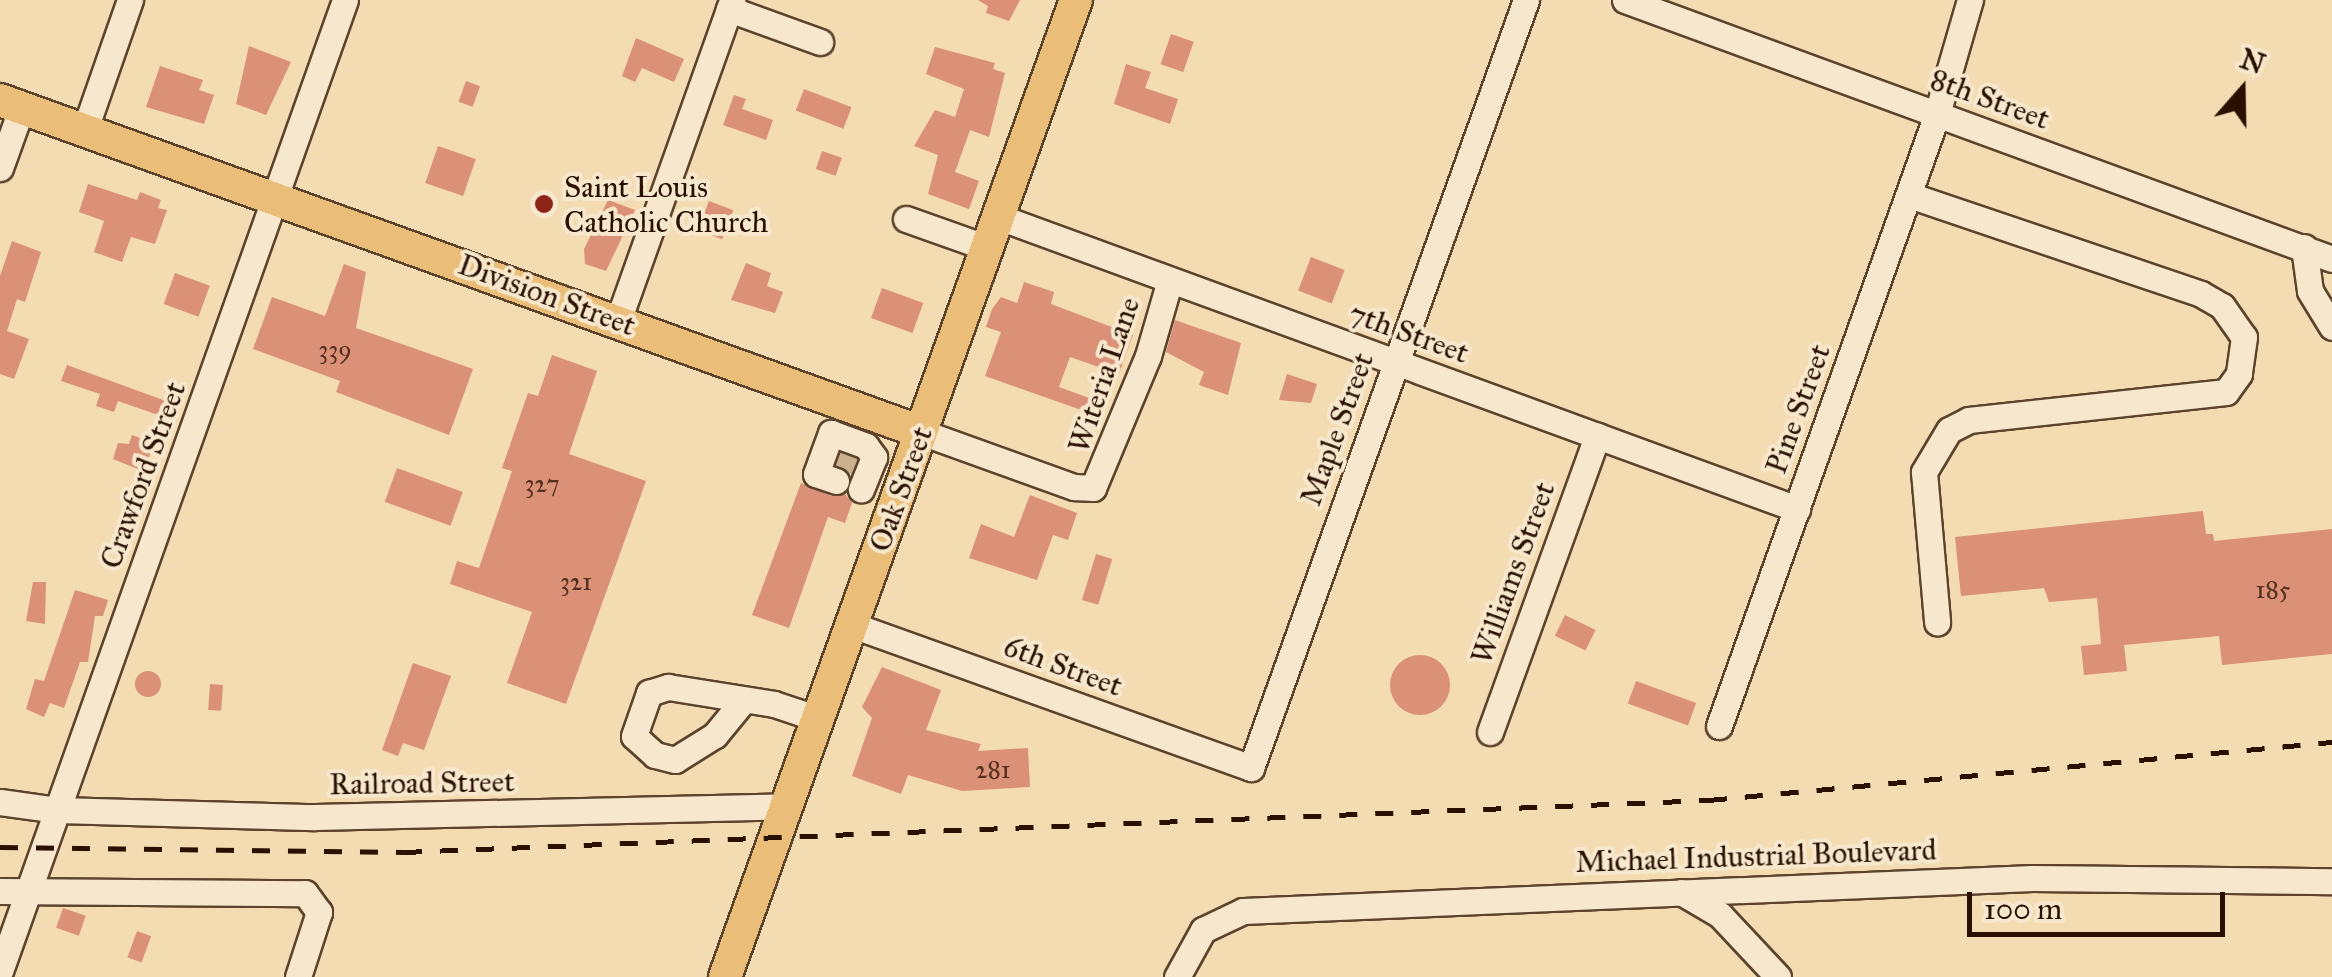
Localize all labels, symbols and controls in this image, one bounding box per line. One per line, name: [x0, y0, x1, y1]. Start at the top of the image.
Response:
north arrow: [2192, 40, 2292, 140]
text: N: [2235, 41, 2270, 82]
street label: 8th Street: [1925, 61, 2055, 137]
place label: Saint Louis Catholic Church: [564, 169, 768, 240]
marker: Saint Louis Catholic Church: [533, 193, 555, 215]
street label: Division Street: [453, 246, 641, 344]
street label: Witeria Lane: [1061, 293, 1147, 457]
street label: 7th Street: [1344, 295, 1474, 371]
house number: 339: [318, 335, 352, 365]
street label: Pine Street: [1758, 339, 1838, 479]
street label: Maple Street: [1293, 348, 1381, 510]
street label: Crawford Street: [93, 377, 193, 573]
street label: Oak Street: [862, 422, 940, 556]
house number: 327: [525, 469, 559, 499]
street label: Williams Street: [1463, 477, 1563, 669]
house number: 321: [560, 567, 592, 597]
house number: 185: [2256, 575, 2290, 605]
street label: 6th Street: [999, 628, 1127, 704]
house number: 281: [975, 755, 1011, 785]
street label: Railroad Street: [329, 763, 515, 803]
street label: Michael Industrial Boulevard: [1575, 832, 1937, 880]
scale bar: [1972, 872, 2230, 934]
text: 100 m: [1984, 891, 2062, 927]

